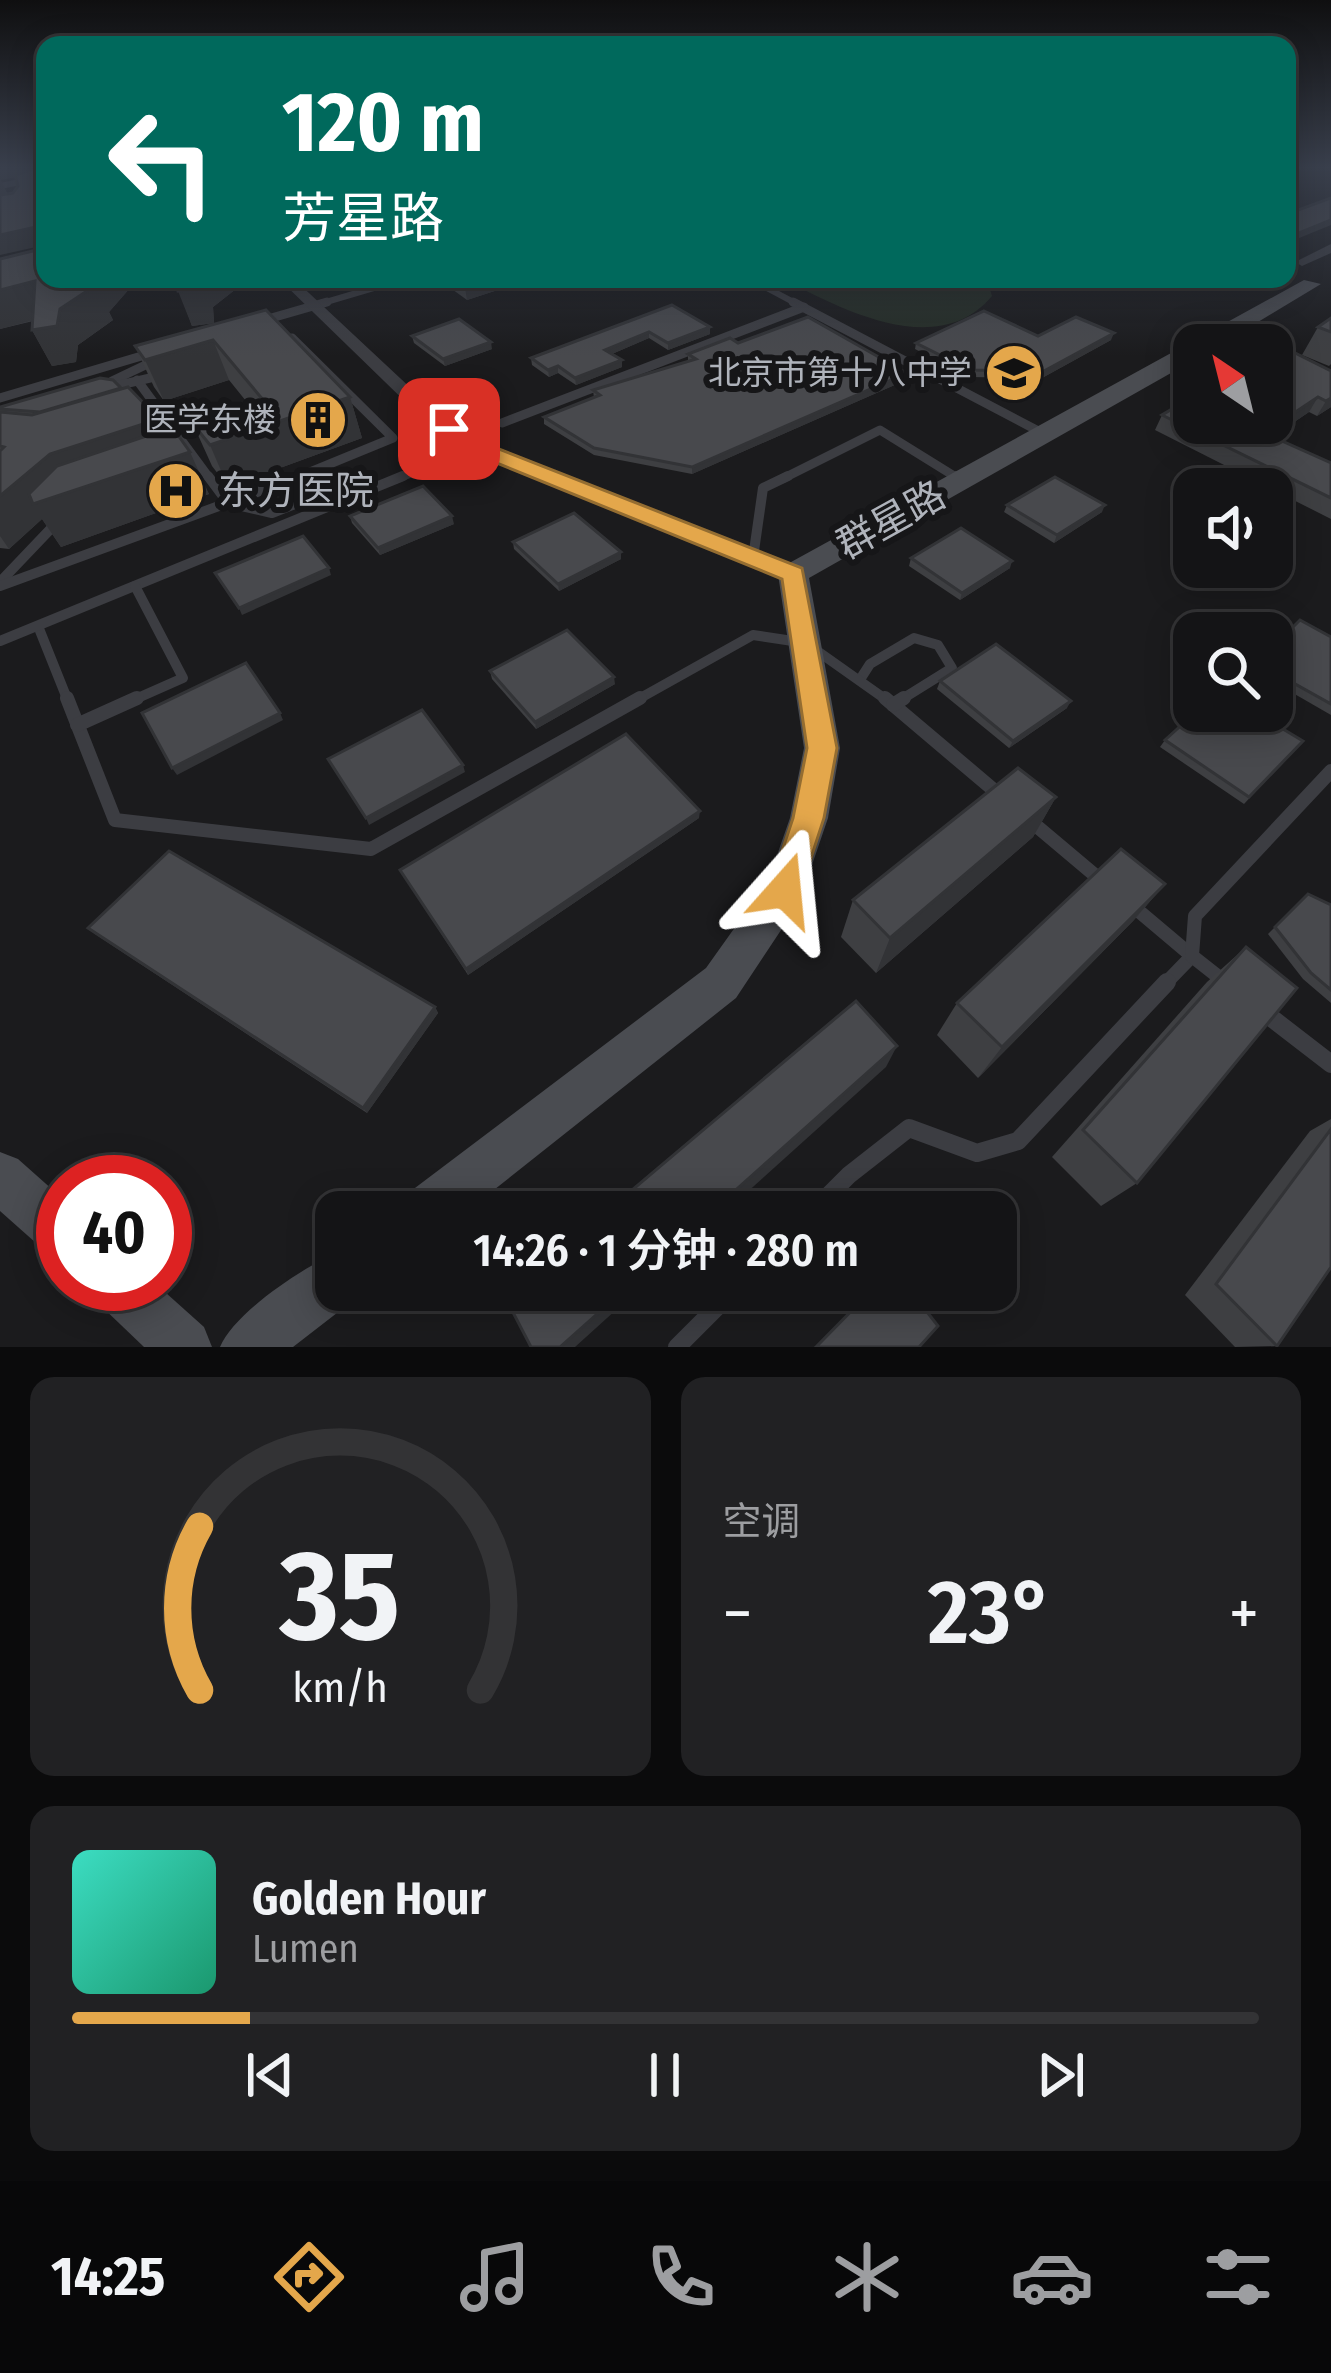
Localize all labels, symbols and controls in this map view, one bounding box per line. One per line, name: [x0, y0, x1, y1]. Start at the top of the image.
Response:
text: 120 m: [282, 72, 484, 173]
icon: left: [84, 84, 240, 240]
text: 芳星路: [282, 187, 444, 251]
north arrow: [1173, 324, 1293, 444]
map controls: [1173, 324, 1293, 732]
school or university icon: 北京市第十八中学: [983, 342, 1045, 404]
place label: 北京市第十八中学: [708, 353, 972, 393]
pin: [398, 378, 500, 480]
building icon: 医学东楼: [287, 389, 349, 451]
icon: arrive: [416, 396, 482, 462]
place label: 医学东楼: [144, 400, 276, 440]
hospital icon: 东方医院: [145, 460, 207, 522]
place label: 东方医院: [218, 468, 374, 514]
button: sound: [1173, 468, 1293, 588]
street label: 群星路: [829, 472, 953, 568]
button: search: [1173, 612, 1293, 732]
position arrow: [722, 827, 848, 953]
speed limit sign: 40: [36, 1155, 192, 1311]
text: 14:26 · 1 分钟 · 280 m: [473, 1224, 859, 1278]
text: 空调: [723, 1499, 801, 1545]
text: 35: [279, 1522, 400, 1672]
text: 23°: [928, 1559, 1053, 1667]
text: −: [723, 1574, 752, 1653]
text: +: [1229, 1574, 1259, 1653]
text: km/h: [292, 1661, 388, 1712]
text: Golden Hour: [252, 1872, 486, 1926]
text: Lumen: [252, 1926, 359, 1972]
icon: previous: [237, 2042, 303, 2108]
icon: pause: [632, 2042, 698, 2108]
icon: next: [1028, 2042, 1094, 2108]
icon: directions: [267, 2235, 351, 2319]
icon: music: [453, 2235, 537, 2319]
icon: phone: [639, 2235, 723, 2319]
icon: climate: [825, 2235, 909, 2319]
icon: car: [1010, 2235, 1094, 2319]
icon: filters: [1196, 2235, 1280, 2319]
text: 14:25: [51, 2245, 165, 2309]

